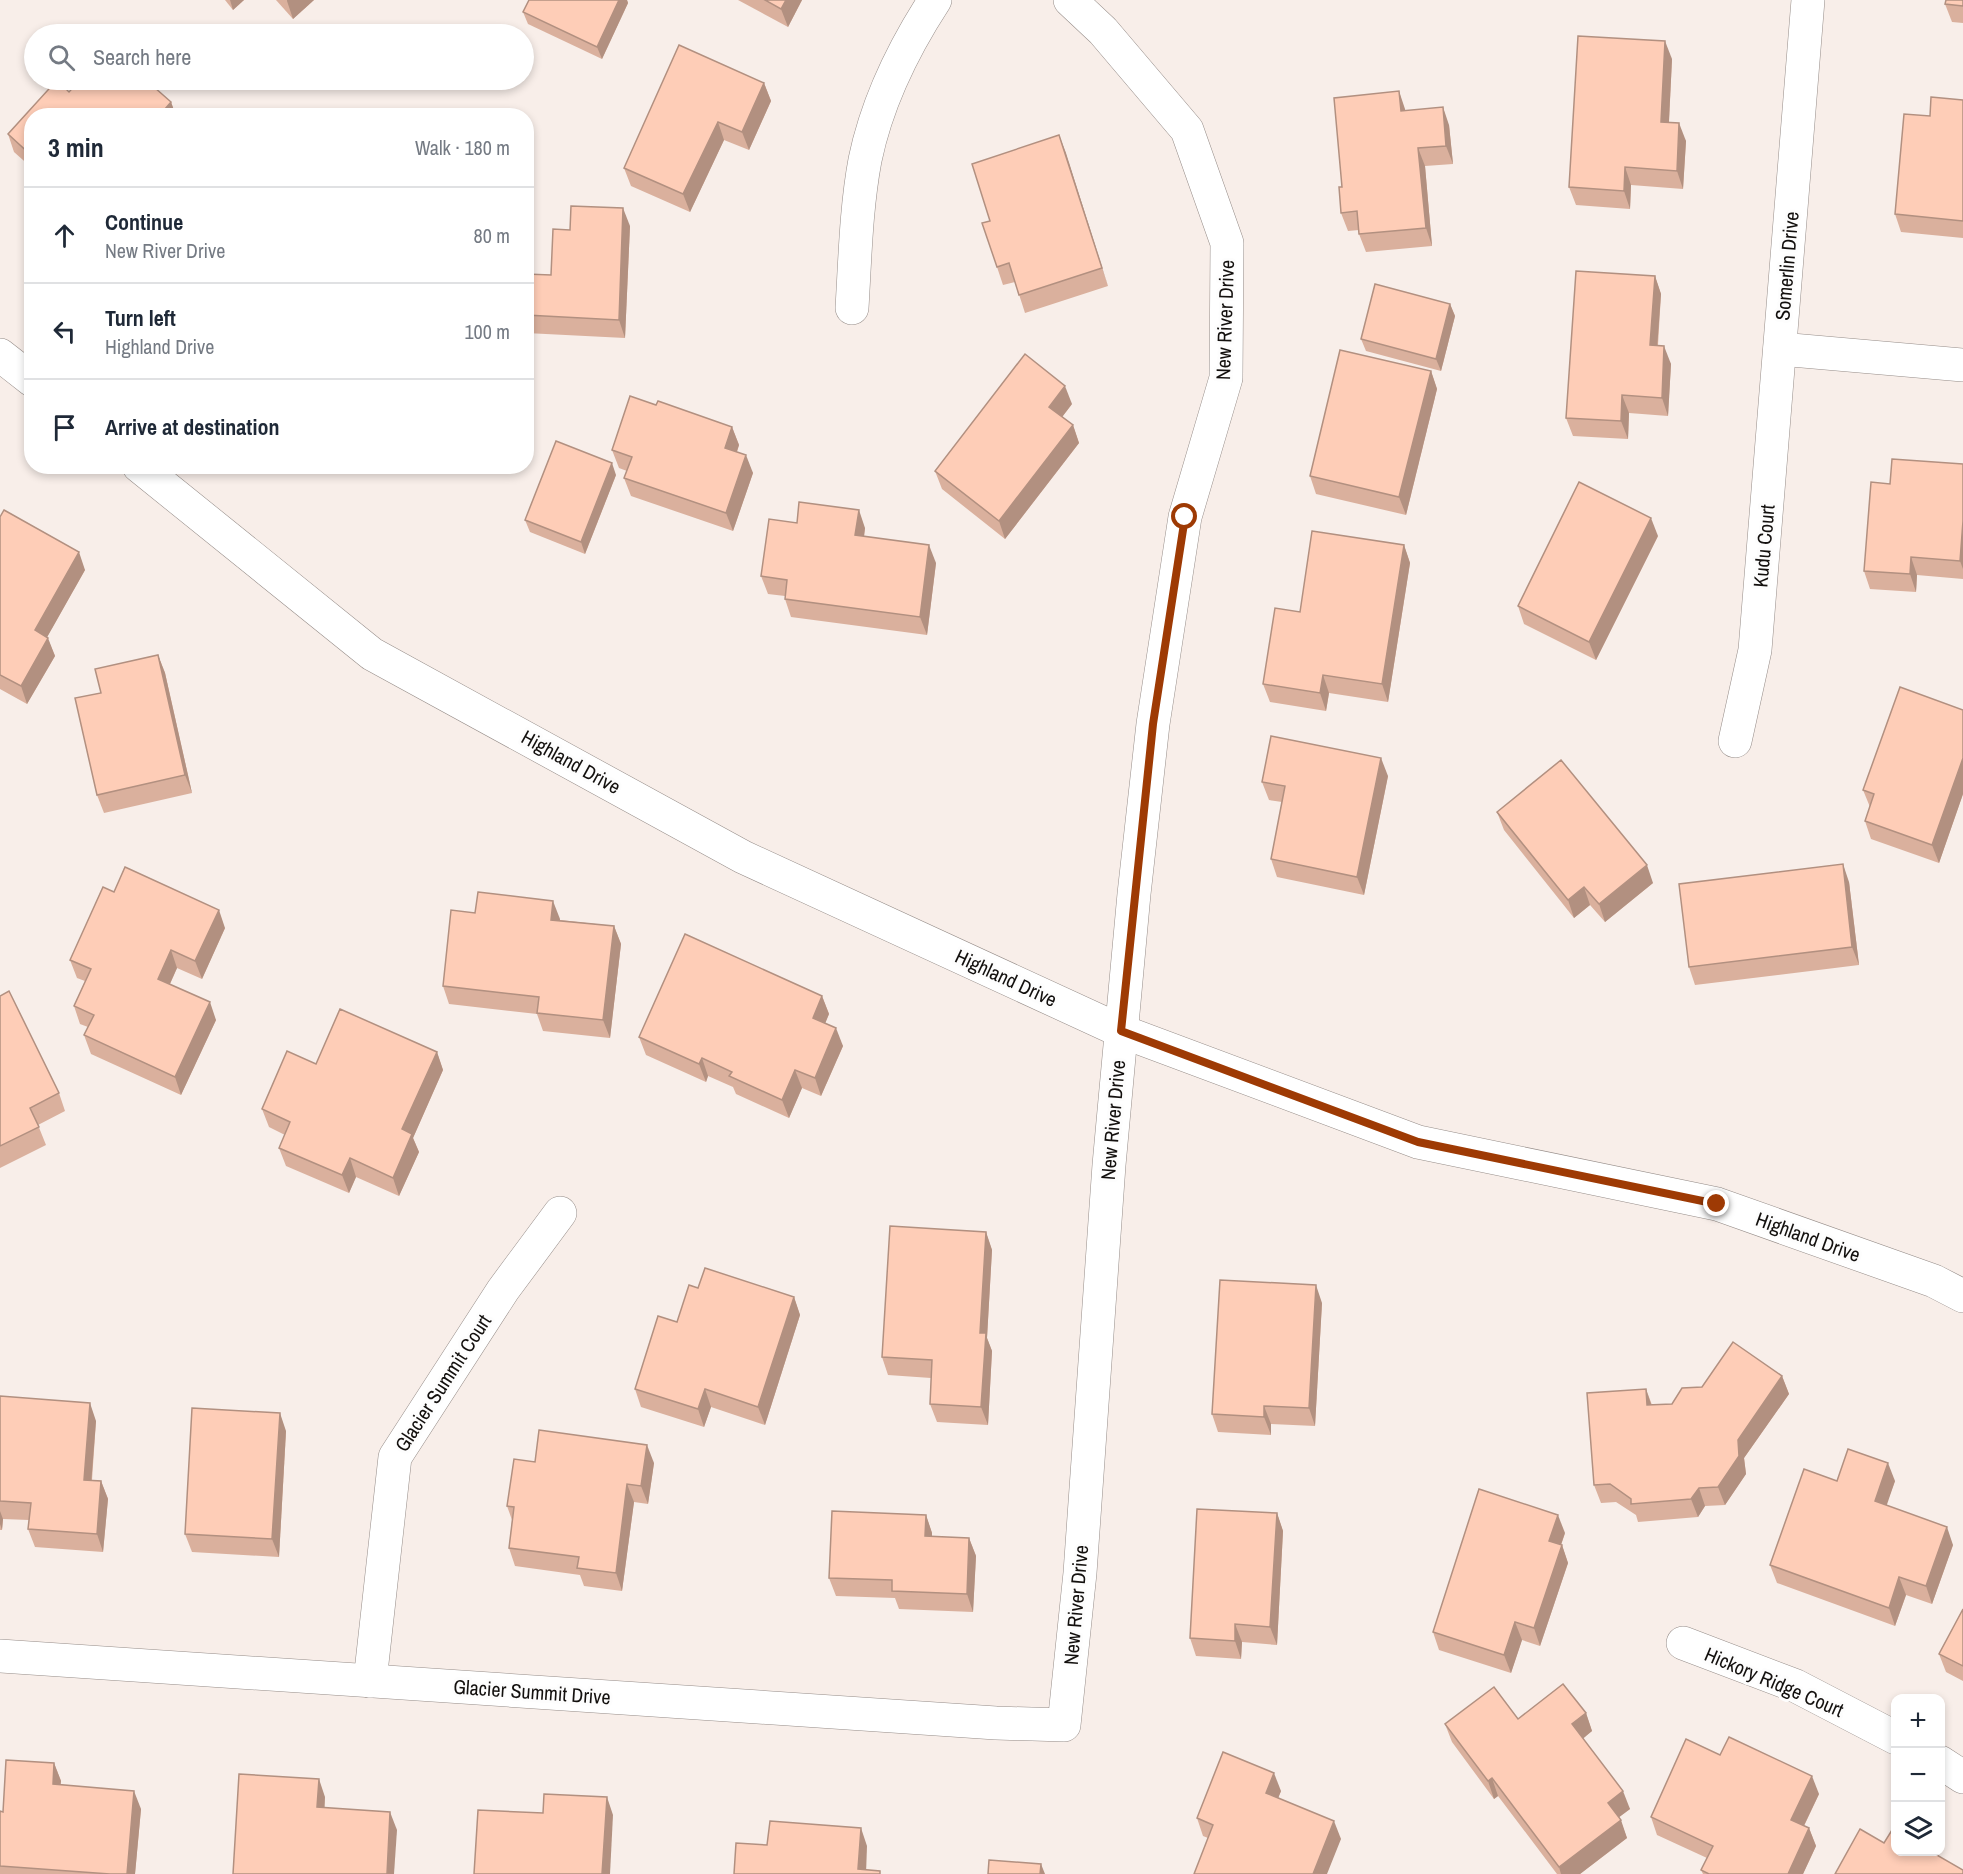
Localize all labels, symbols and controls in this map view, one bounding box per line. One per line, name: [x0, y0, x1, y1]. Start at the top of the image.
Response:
search box: [24, 24, 534, 90]
icon: search: [45, 41, 78, 74]
text: Search here: [93, 42, 191, 72]
text: 3 min: [48, 130, 104, 165]
text: Walk · 180 m: [415, 134, 510, 161]
text: Continue: [105, 207, 183, 237]
street label: Somerlin Drive: [1768, 210, 1805, 322]
icon: ahead: [48, 219, 81, 252]
text: 80 m: [474, 222, 510, 249]
text: New River Drive: [105, 237, 225, 264]
street label: New River Drive: [1209, 259, 1240, 381]
text: Turn left: [105, 303, 176, 333]
icon: left: [48, 315, 81, 348]
text: 100 m: [464, 318, 510, 345]
text: Highland Drive: [105, 333, 214, 360]
icon: arrive: [48, 411, 81, 444]
text: Arrive at destination: [105, 412, 279, 442]
route start: [1171, 503, 1197, 529]
street label: Kudu Court: [1746, 503, 1781, 588]
street label: Highland Drive: [517, 723, 626, 800]
street label: Highland Drive: [951, 942, 1061, 1013]
street label: New River Drive: [1094, 1059, 1131, 1181]
route end: [1703, 1190, 1729, 1216]
street label: Highland Drive: [1752, 1205, 1864, 1268]
street label: Glacier Summit Court: [388, 1309, 497, 1457]
street label: New River Drive: [1057, 1544, 1094, 1666]
street label: Hickory Ridge Court: [1701, 1640, 1848, 1723]
street label: Glacier Summit Drive: [452, 1673, 612, 1710]
map controls: [1891, 1694, 1945, 1856]
button: +: [1891, 1694, 1945, 1748]
button: −: [1891, 1748, 1945, 1802]
button: layers: [1891, 1802, 1945, 1856]

